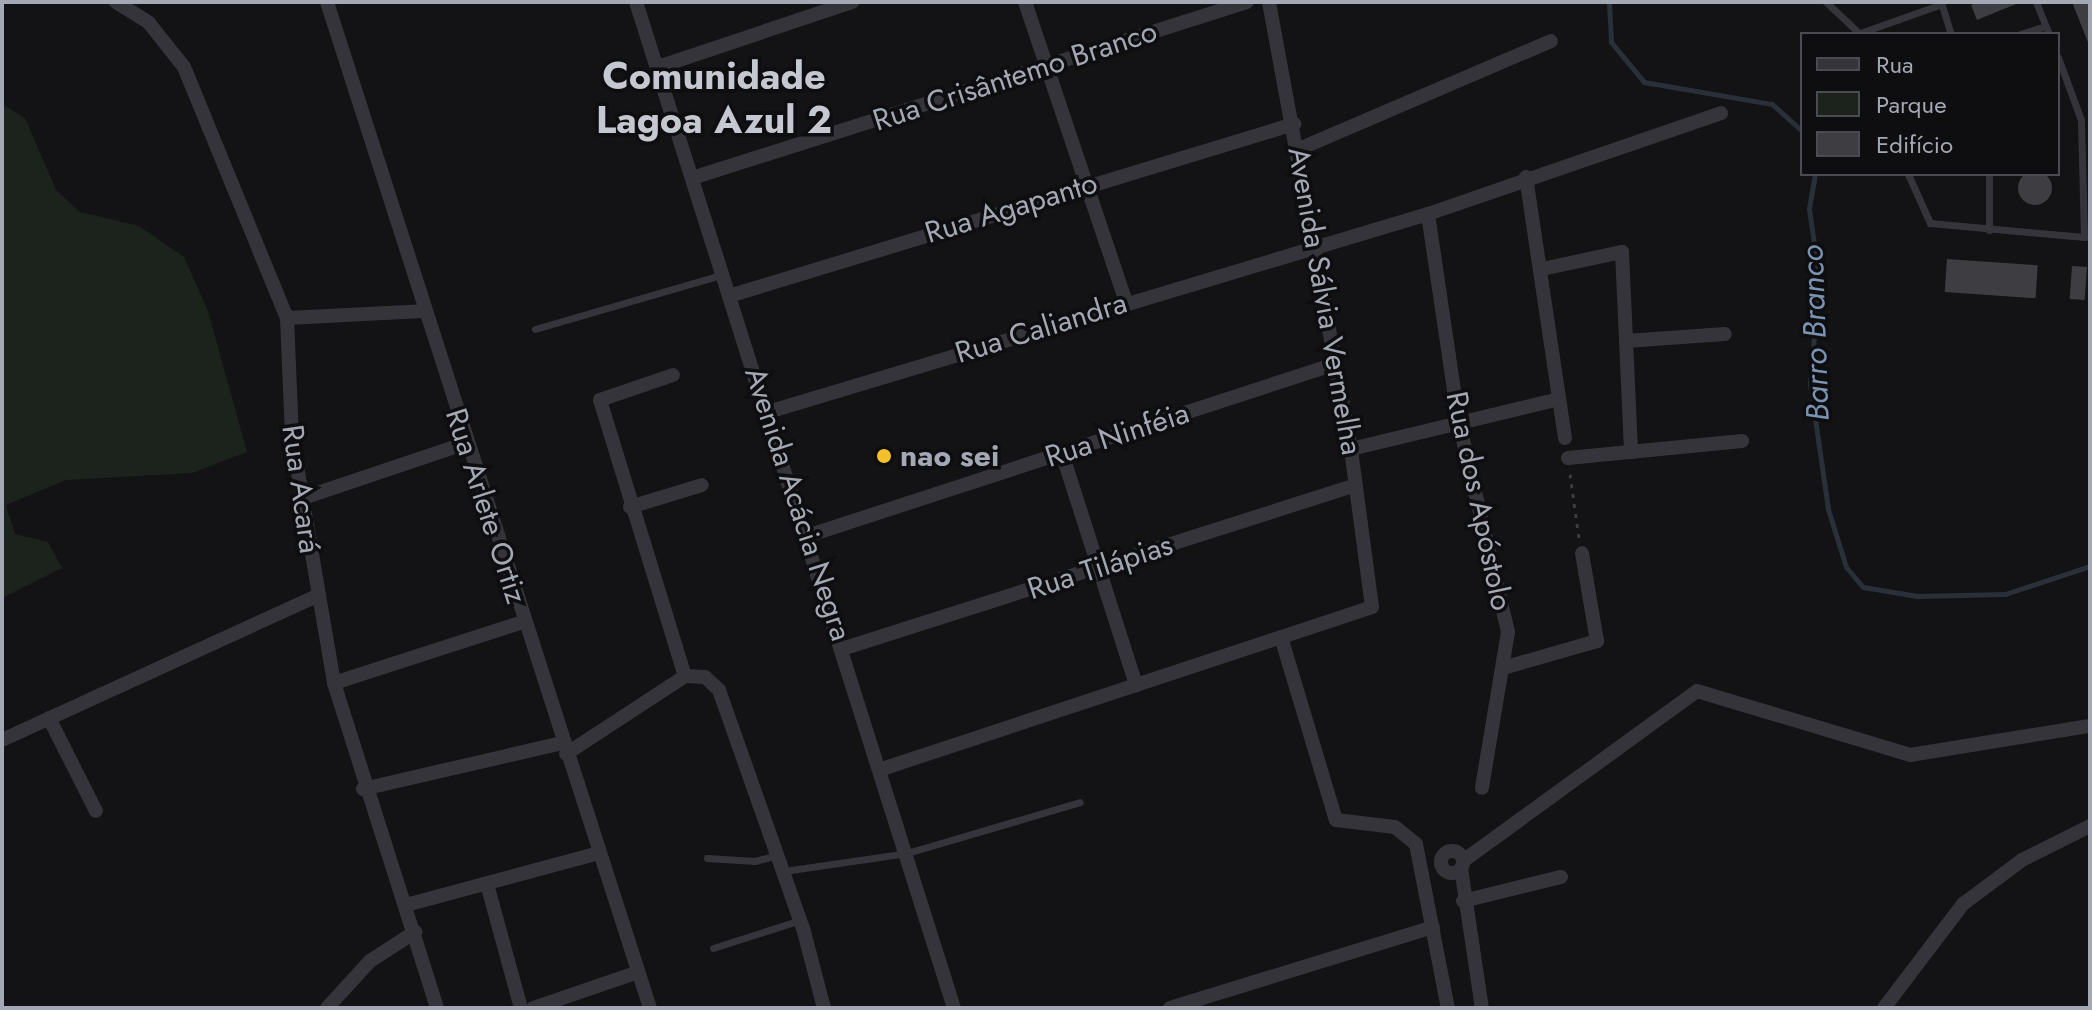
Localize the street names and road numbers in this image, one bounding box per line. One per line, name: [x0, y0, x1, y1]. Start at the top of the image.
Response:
street label: Rua Crisântemo Branco: [869, 13, 1161, 139]
street label: Avenida Sálvia Vermelha: [1280, 144, 1370, 458]
street label: Rua Agapanto: [921, 165, 1101, 251]
street label: Rua Caliandra: [951, 285, 1131, 371]
street label: Avenida Acácia Negra: [737, 363, 859, 645]
street label: Rua dos Apóstolo: [1438, 388, 1520, 614]
street label: Rua Ninféia: [1041, 395, 1193, 475]
street label: Rua Arlete Ortiz: [438, 404, 534, 608]
street label: Rua Acará: [274, 422, 328, 556]
street label: Rua Tilápias: [1023, 527, 1177, 607]

